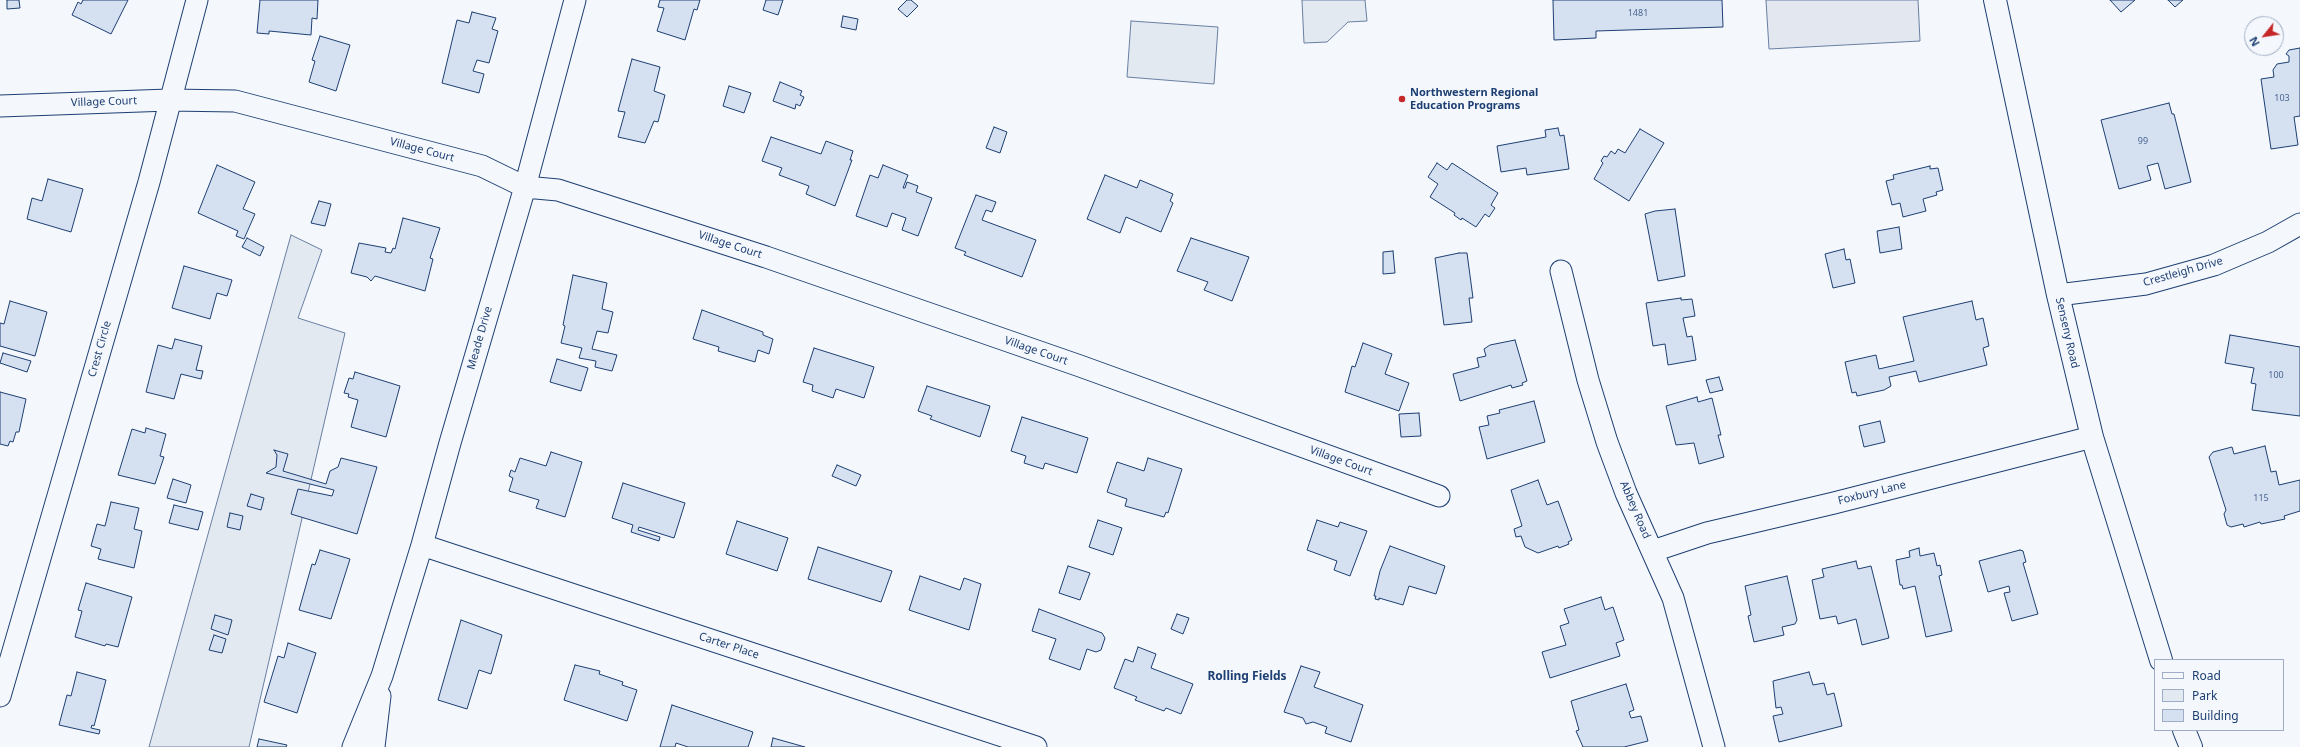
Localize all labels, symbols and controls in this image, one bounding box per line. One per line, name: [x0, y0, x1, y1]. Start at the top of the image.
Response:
house number: 1481: [1628, 8, 1648, 18]
north arrow: [2244, 16, 2284, 56]
text: N: [2245, 34, 2263, 49]
place label: Northwestern Regional Education Programs: [1410, 86, 1538, 112]
house number: 103: [2274, 93, 2290, 103]
street label: Village Court: [71, 94, 137, 110]
marker: Northwestern Regional Education Programs: [1397, 94, 1407, 104]
street label: Village Court: [388, 135, 456, 165]
house number: 99: [2138, 136, 2148, 146]
street label: Village Court: [697, 229, 763, 261]
street label: Crestleigh Drive: [2142, 254, 2224, 290]
street label: Senseny Road: [2052, 296, 2082, 370]
street label: Meade Drive: [465, 305, 495, 371]
street label: Crest Circle: [86, 319, 114, 379]
street label: Village Court: [1003, 334, 1069, 368]
house number: 100: [2268, 370, 2284, 380]
street label: Village Court: [1308, 444, 1374, 478]
street label: Foxbury Lane: [1837, 478, 1907, 508]
street label: Abbey Road: [1617, 479, 1653, 541]
house number: 115: [2253, 493, 2269, 503]
street label: Carter Place: [697, 630, 761, 662]
legend: [2154, 659, 2284, 731]
text: Road: [2192, 667, 2221, 684]
district label: Rolling Fields: [1207, 670, 1287, 684]
text: Park: [2192, 687, 2217, 704]
text: Building: [2192, 707, 2239, 724]

